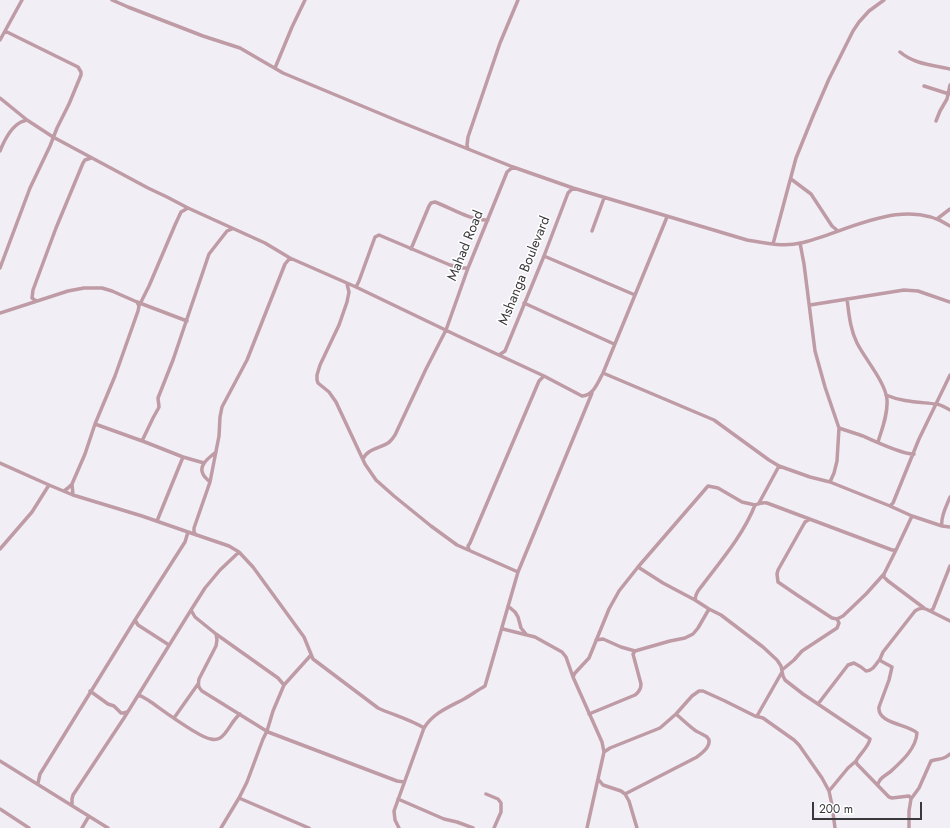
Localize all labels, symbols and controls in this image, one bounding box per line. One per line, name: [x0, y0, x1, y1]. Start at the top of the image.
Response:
street label: Mahad Road: [444, 208, 488, 284]
street label: Mshanga Boulevard: [495, 214, 555, 328]
scale bar: [814, 794, 924, 820]
text: 200 m: [819, 800, 853, 818]

